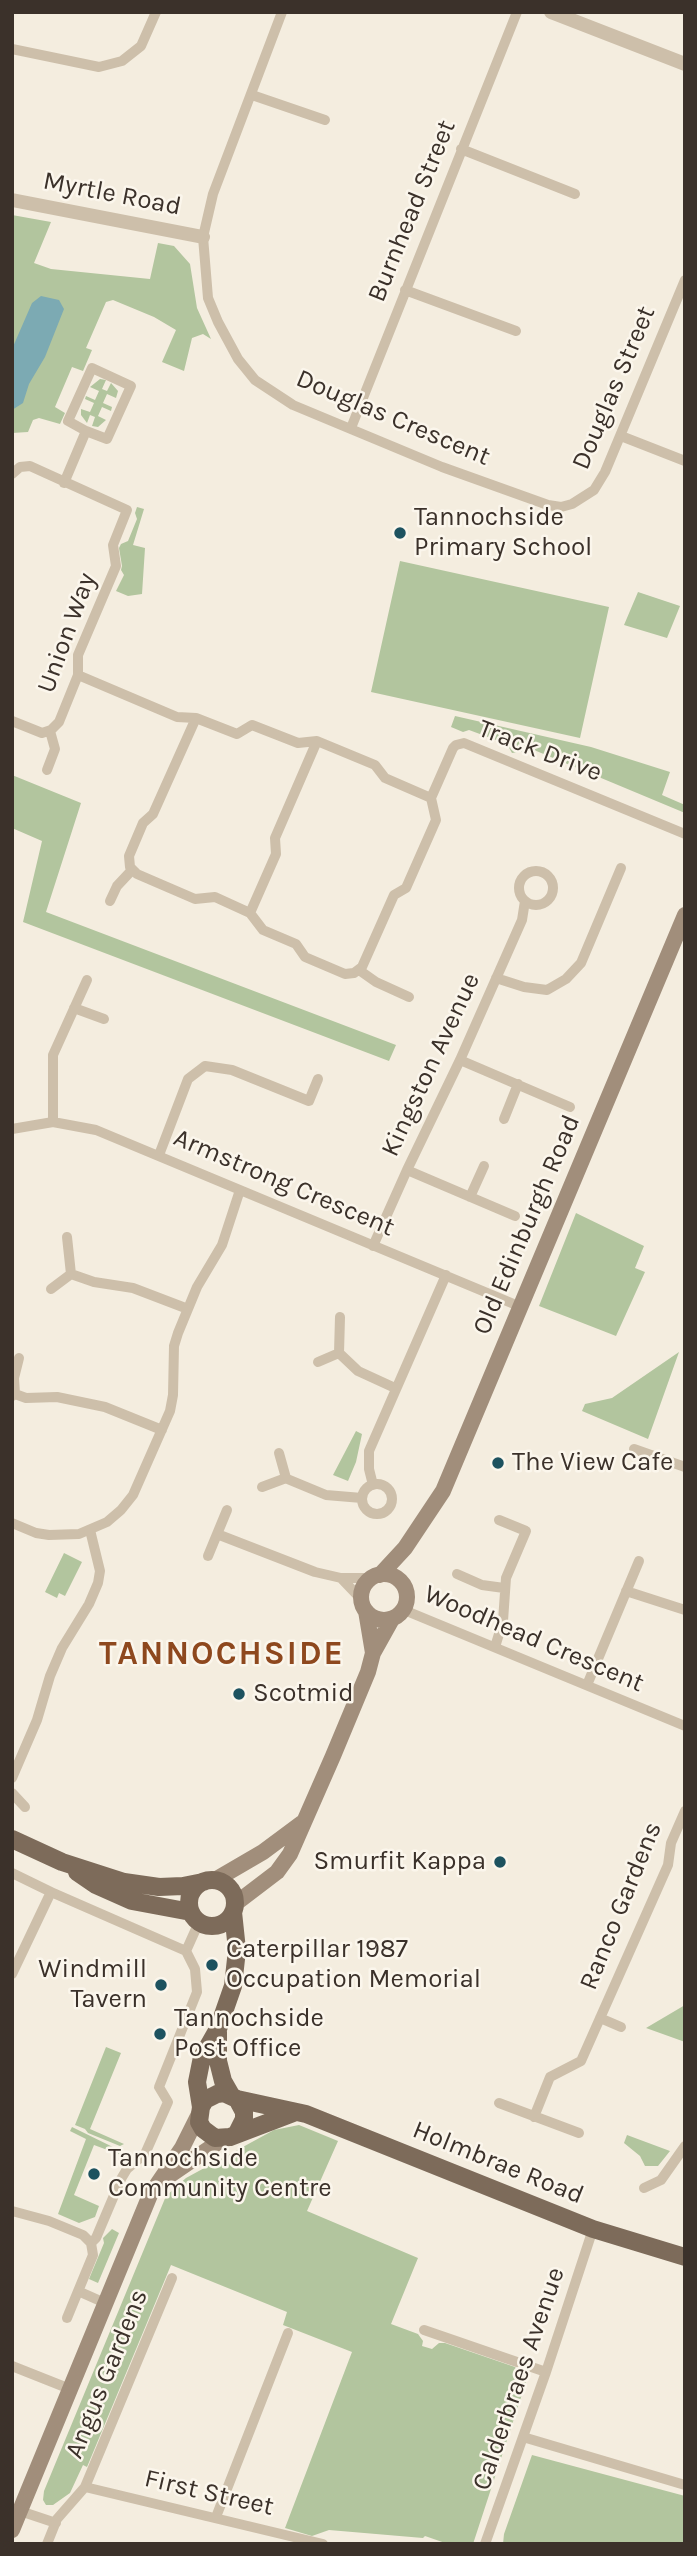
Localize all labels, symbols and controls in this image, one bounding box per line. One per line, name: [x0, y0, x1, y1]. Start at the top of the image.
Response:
street label: Burnhead Street: [361, 116, 463, 306]
street label: Myrtle Road: [40, 165, 184, 223]
street label: Douglas Street: [566, 302, 662, 474]
street label: Douglas Crescent: [291, 363, 495, 473]
place label: Tannochside Primary School: [414, 502, 592, 564]
marker: Tannochside Primary School: [392, 525, 408, 541]
street label: Union Way: [31, 569, 103, 697]
street label: Track Drive: [474, 713, 606, 789]
street label: Kingston Avenue: [375, 968, 487, 1162]
street label: Old Edinburgh Road: [467, 1110, 587, 1340]
street label: Armstrong Crescent: [169, 1122, 399, 1244]
place label: The View Cafe: [512, 1447, 673, 1479]
marker: The View Cafe: [490, 1455, 506, 1471]
street label: Woodhead Crescent: [419, 1579, 649, 1699]
district label: TANNOCHSIDE: [100, 1635, 344, 1675]
place label: Scotmid: [253, 1678, 354, 1710]
marker: Scotmid: [231, 1686, 247, 1702]
street label: Ranco Gardens: [573, 1818, 669, 1994]
place label: Smurfit Kappa: [313, 1846, 486, 1878]
marker: Smurfit Kappa: [492, 1854, 508, 1870]
place label: Caterpillar 1987 Occupation Memorial: [226, 1934, 481, 1996]
place label: Windmill Tavern: [38, 1954, 147, 2016]
marker: Caterpillar 1987 Occupation Memorial: [204, 1957, 220, 1973]
marker: Windmill Tavern: [153, 1977, 169, 1993]
place label: Tannochside Post Office: [174, 2003, 324, 2064]
marker: Tannochside Post Office: [152, 2026, 168, 2042]
street label: Holmbrae Road: [408, 2115, 588, 2211]
place label: Tannochside Community Centre: [108, 2143, 332, 2204]
marker: Tannochside Community Centre: [86, 2166, 102, 2182]
street label: Calderbraes Avenue: [466, 2264, 572, 2494]
street label: Angus Gardens: [59, 2285, 155, 2463]
street label: First Street: [141, 2463, 277, 2523]

